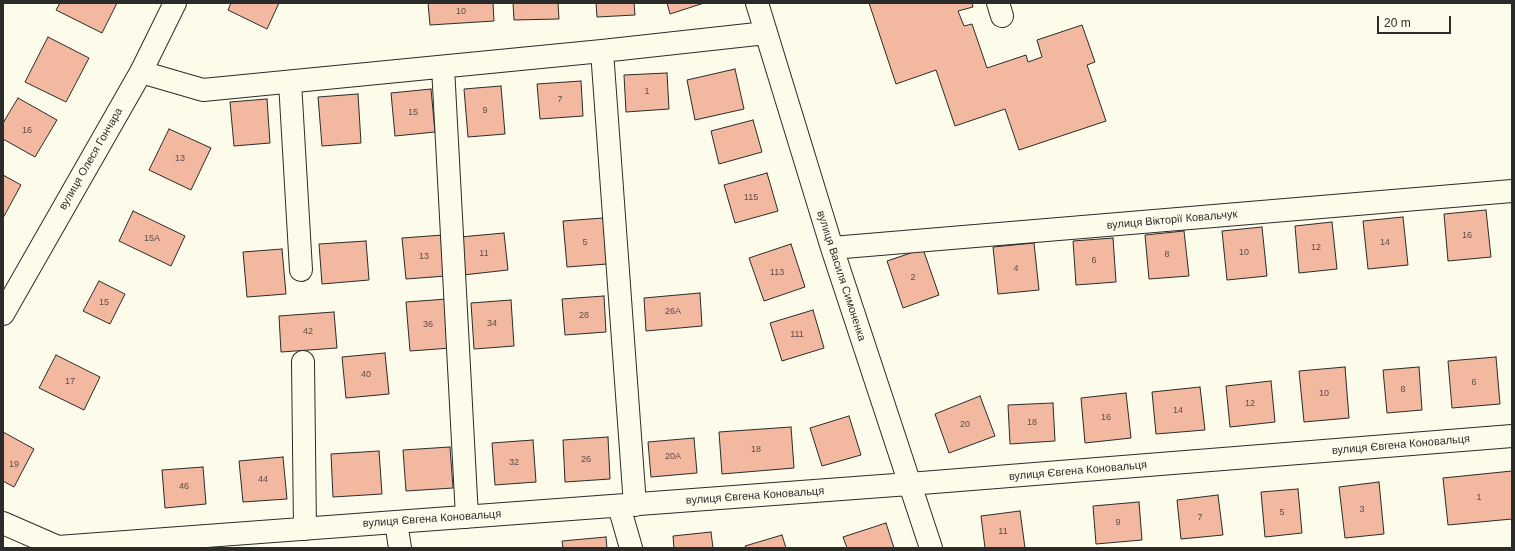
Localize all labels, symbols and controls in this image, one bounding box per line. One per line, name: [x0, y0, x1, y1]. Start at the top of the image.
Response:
house number: 10: [456, 7, 466, 17]
scale bar: [1379, 8, 1453, 34]
text: 20 m: [1384, 16, 1411, 30]
house number: 1: [644, 87, 650, 97]
house number: 7: [557, 95, 563, 105]
street label: вулиця Олеся Гончара: [56, 106, 126, 212]
house number: 9: [482, 106, 488, 116]
house number: 15: [408, 108, 418, 118]
house number: 16: [22, 126, 32, 136]
house number: 13: [175, 154, 185, 164]
house number: 115: [744, 193, 758, 203]
street label: вулиця Вікторії Ковальчук: [1106, 208, 1238, 232]
street label: вулиця Василя Симоненка: [814, 209, 868, 343]
house number: 16: [1462, 231, 1472, 241]
house number: 15А: [144, 234, 160, 244]
house number: 5: [582, 238, 588, 248]
house number: 14: [1380, 238, 1390, 248]
house number: 12: [1311, 243, 1321, 253]
house number: 10: [1239, 248, 1249, 258]
house number: 11: [479, 249, 489, 259]
house number: 8: [1164, 250, 1170, 260]
house number: 13: [419, 252, 429, 262]
house number: 6: [1091, 256, 1097, 266]
house number: 4: [1013, 264, 1019, 274]
house number: 113: [770, 268, 784, 278]
house number: 2: [910, 273, 916, 283]
house number: 15: [99, 298, 109, 308]
house number: 26А: [665, 307, 681, 317]
house number: 28: [579, 311, 589, 321]
house number: 34: [487, 319, 497, 329]
house number: 36: [423, 320, 433, 330]
house number: 42: [303, 327, 313, 337]
house number: 111: [790, 330, 804, 340]
house number: 40: [361, 370, 371, 380]
house number: 17: [65, 377, 75, 387]
house number: 6: [1471, 378, 1477, 388]
house number: 8: [1400, 385, 1406, 395]
house number: 10: [1319, 389, 1329, 399]
house number: 12: [1245, 399, 1255, 409]
house number: 14: [1173, 406, 1183, 416]
house number: 16: [1101, 413, 1111, 423]
house number: 18: [1027, 418, 1037, 428]
house number: 20: [960, 420, 970, 430]
street label: вулиця Євгена Коновальця: [1331, 432, 1471, 458]
house number: 18: [751, 445, 761, 455]
house number: 20А: [665, 452, 681, 462]
house number: 26: [581, 455, 591, 465]
house number: 32: [509, 458, 519, 468]
street label: вулиця Євгена Коновальця: [1008, 458, 1148, 484]
house number: 19: [9, 460, 19, 470]
house number: 44: [258, 475, 268, 485]
house number: 46: [179, 482, 189, 492]
street label: вулиця Євгена Коновальця: [685, 485, 825, 507]
house number: 1: [1476, 493, 1482, 503]
house number: 3: [1359, 505, 1365, 515]
street label: вулиця Євгена Коновальця: [362, 508, 502, 530]
house number: 5: [1279, 508, 1285, 518]
house number: 7: [1197, 513, 1203, 523]
house number: 9: [1115, 518, 1121, 528]
house number: 11: [998, 527, 1008, 537]

